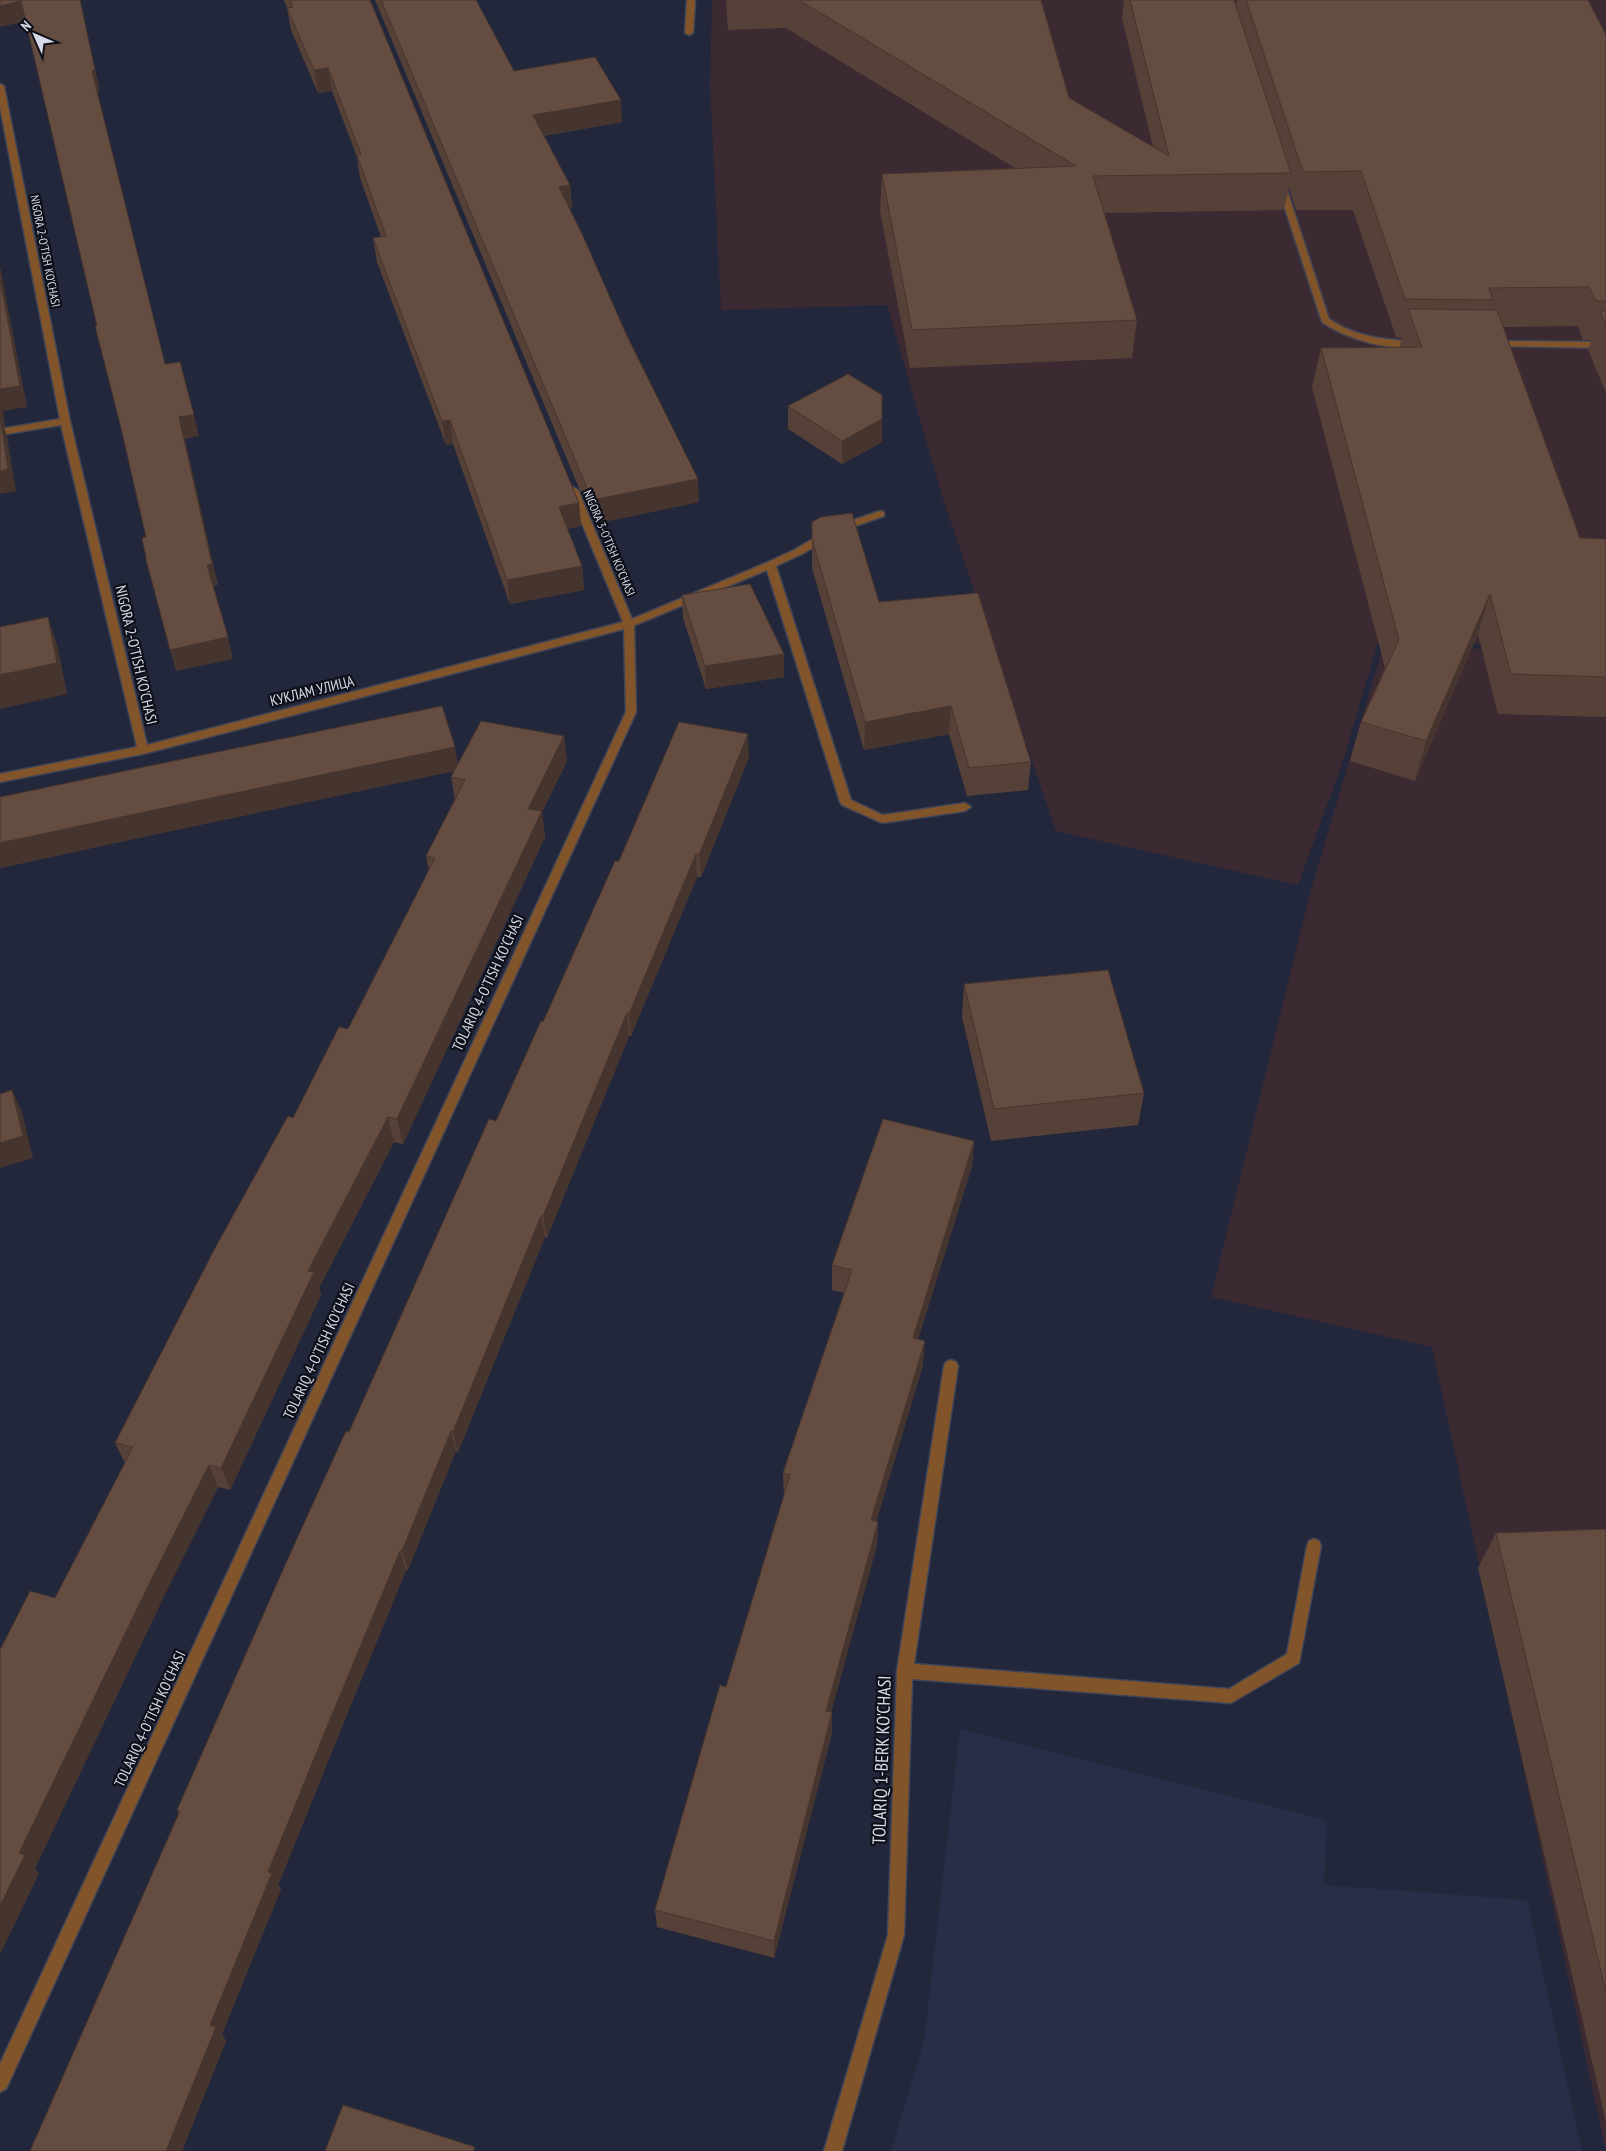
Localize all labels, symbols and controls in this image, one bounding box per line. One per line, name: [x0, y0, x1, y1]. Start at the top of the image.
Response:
north arrow: [10, 10, 60, 60]
text: N: [17, 17, 35, 35]
street label: NIGORA 2-O'TISH KO'CHASI: [27, 194, 64, 308]
street label: NIGORA 3-O'TISH KO'CHASI: [580, 487, 639, 598]
street label: NIGORA 2-O'TISH KO'CHASI: [111, 583, 162, 726]
street label: КУКЛАМ УЛИЦА: [268, 671, 357, 710]
street label: TOLARIQ 4-O'TISH KO'CHASI: [448, 912, 528, 1054]
street label: TOLARIQ 4-O'TISH KO'CHASI: [279, 1280, 359, 1422]
street label: TOLARIQ 4-O'TISH KO'CHASI: [110, 1648, 190, 1790]
street label: TOLARIQ 1-BERK KO'CHASI: [867, 1675, 896, 1845]

